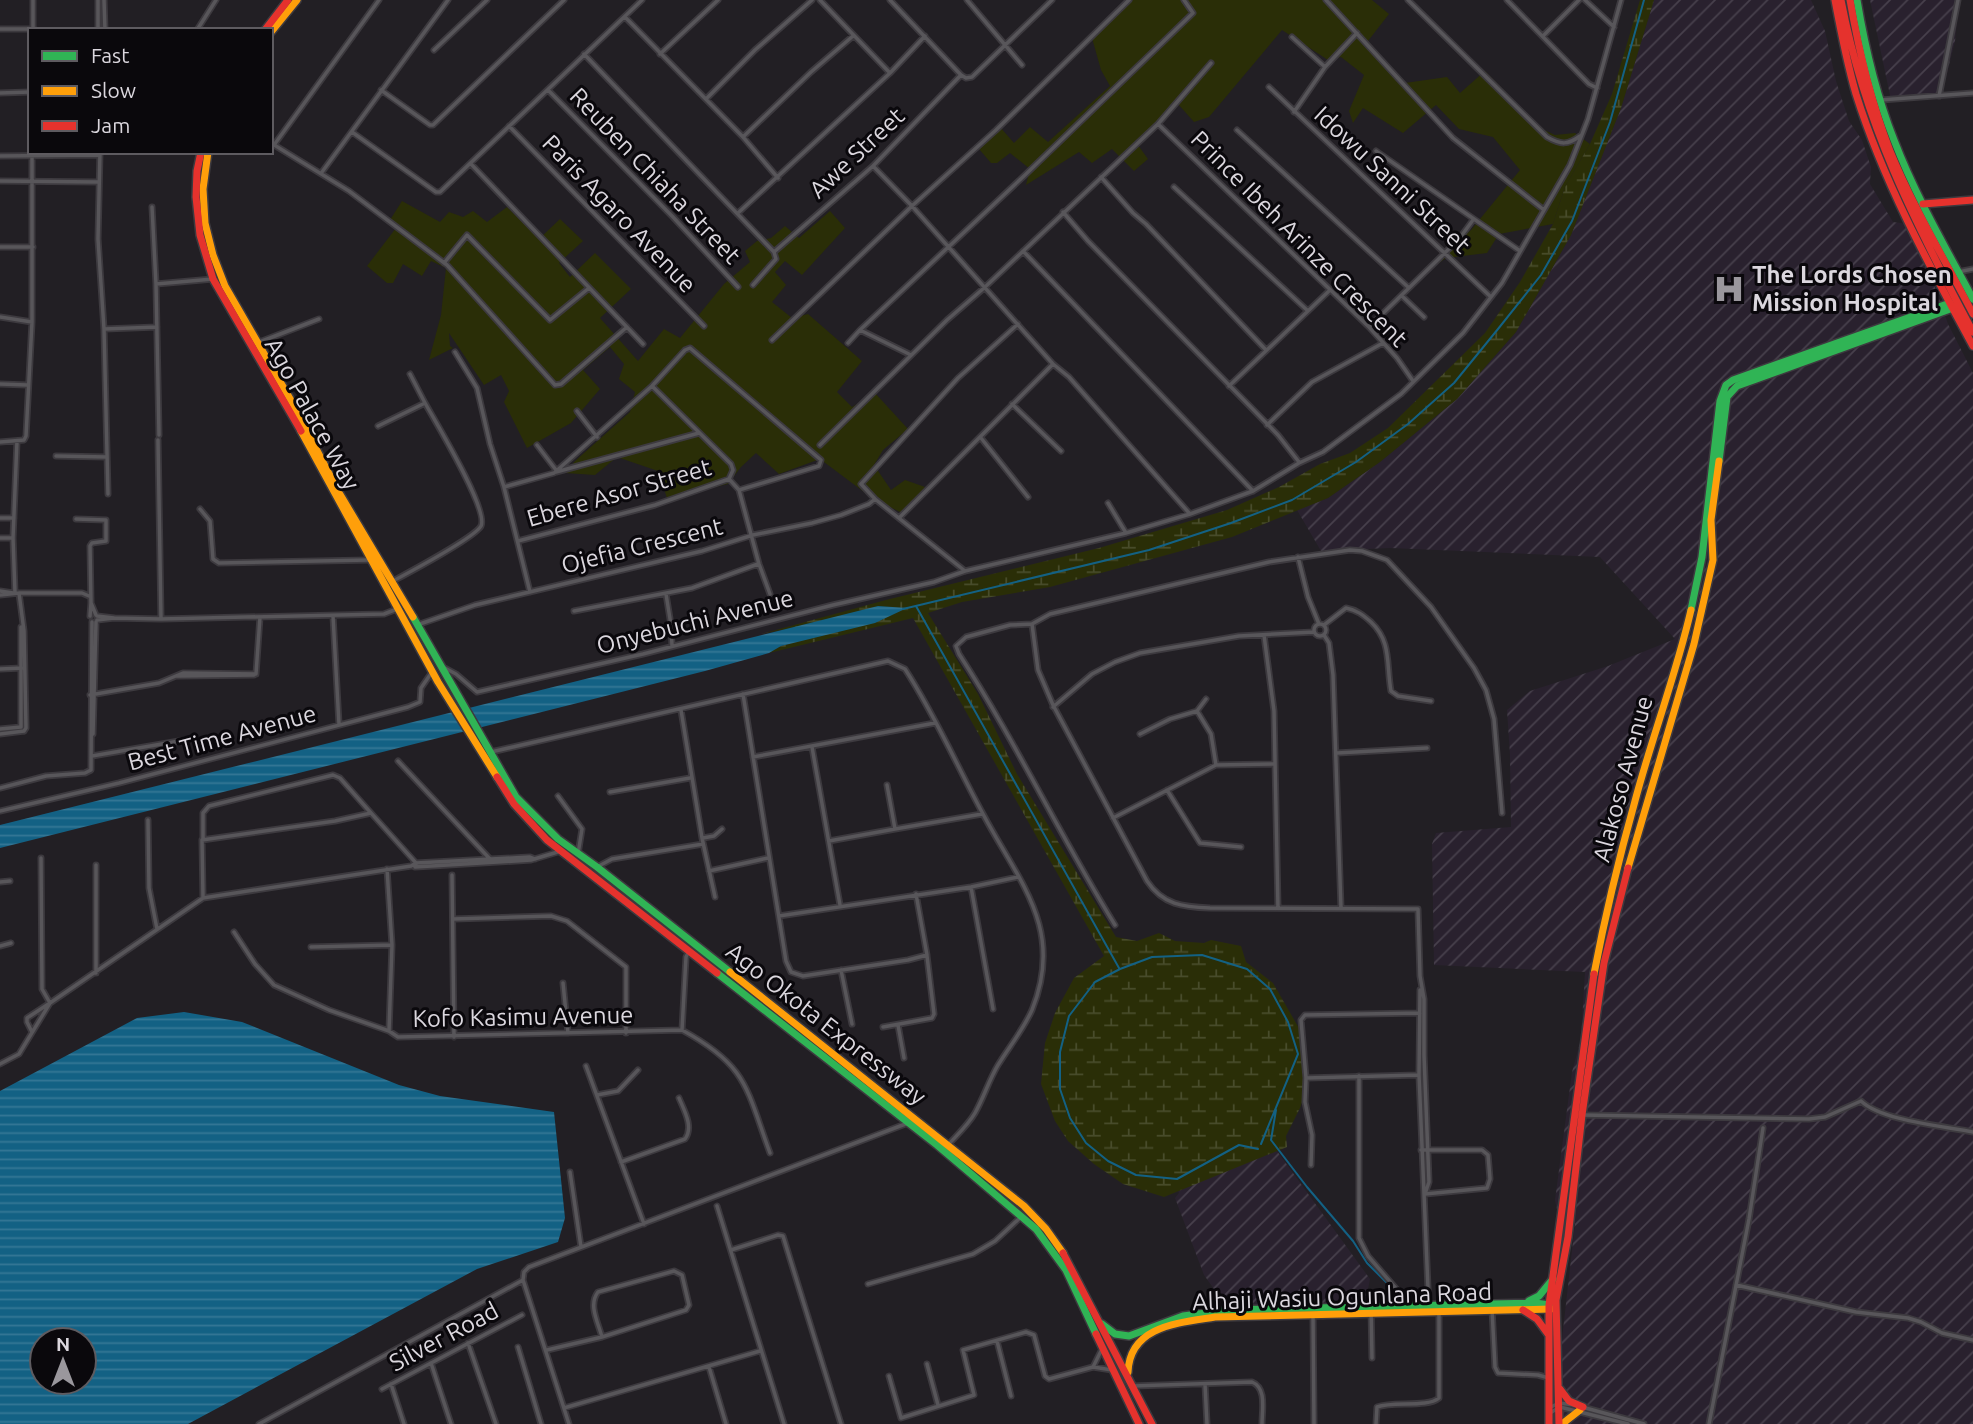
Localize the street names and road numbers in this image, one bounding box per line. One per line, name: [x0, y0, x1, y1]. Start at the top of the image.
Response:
street label: Reuben Chiaha Street: [565, 82, 747, 269]
street label: Idowu Sanni Street: [1309, 101, 1476, 259]
street label: Awe Street: [804, 102, 910, 203]
street label: Prince Ibeh Arinze Crescent: [1186, 125, 1413, 353]
street label: Paris Agaro Avenue: [537, 129, 701, 298]
street label: Ago Palace Way: [260, 333, 366, 495]
street label: Ebere Asor Street: [524, 453, 715, 532]
street label: Ojefia Crescent: [558, 512, 726, 579]
street label: Onyebuchi Avenue: [594, 584, 796, 659]
street label: Alakoso Avenue: [1587, 693, 1658, 865]
street label: Best Time Avenue: [125, 699, 319, 776]
street label: Ago Okota Expressway: [721, 937, 932, 1110]
street label: Kofo Kasimu Avenue: [412, 1001, 634, 1032]
street label: Alhaji Wasiu Ogunlana Road: [1192, 1278, 1492, 1315]
street label: Silver Road: [385, 1297, 503, 1377]

